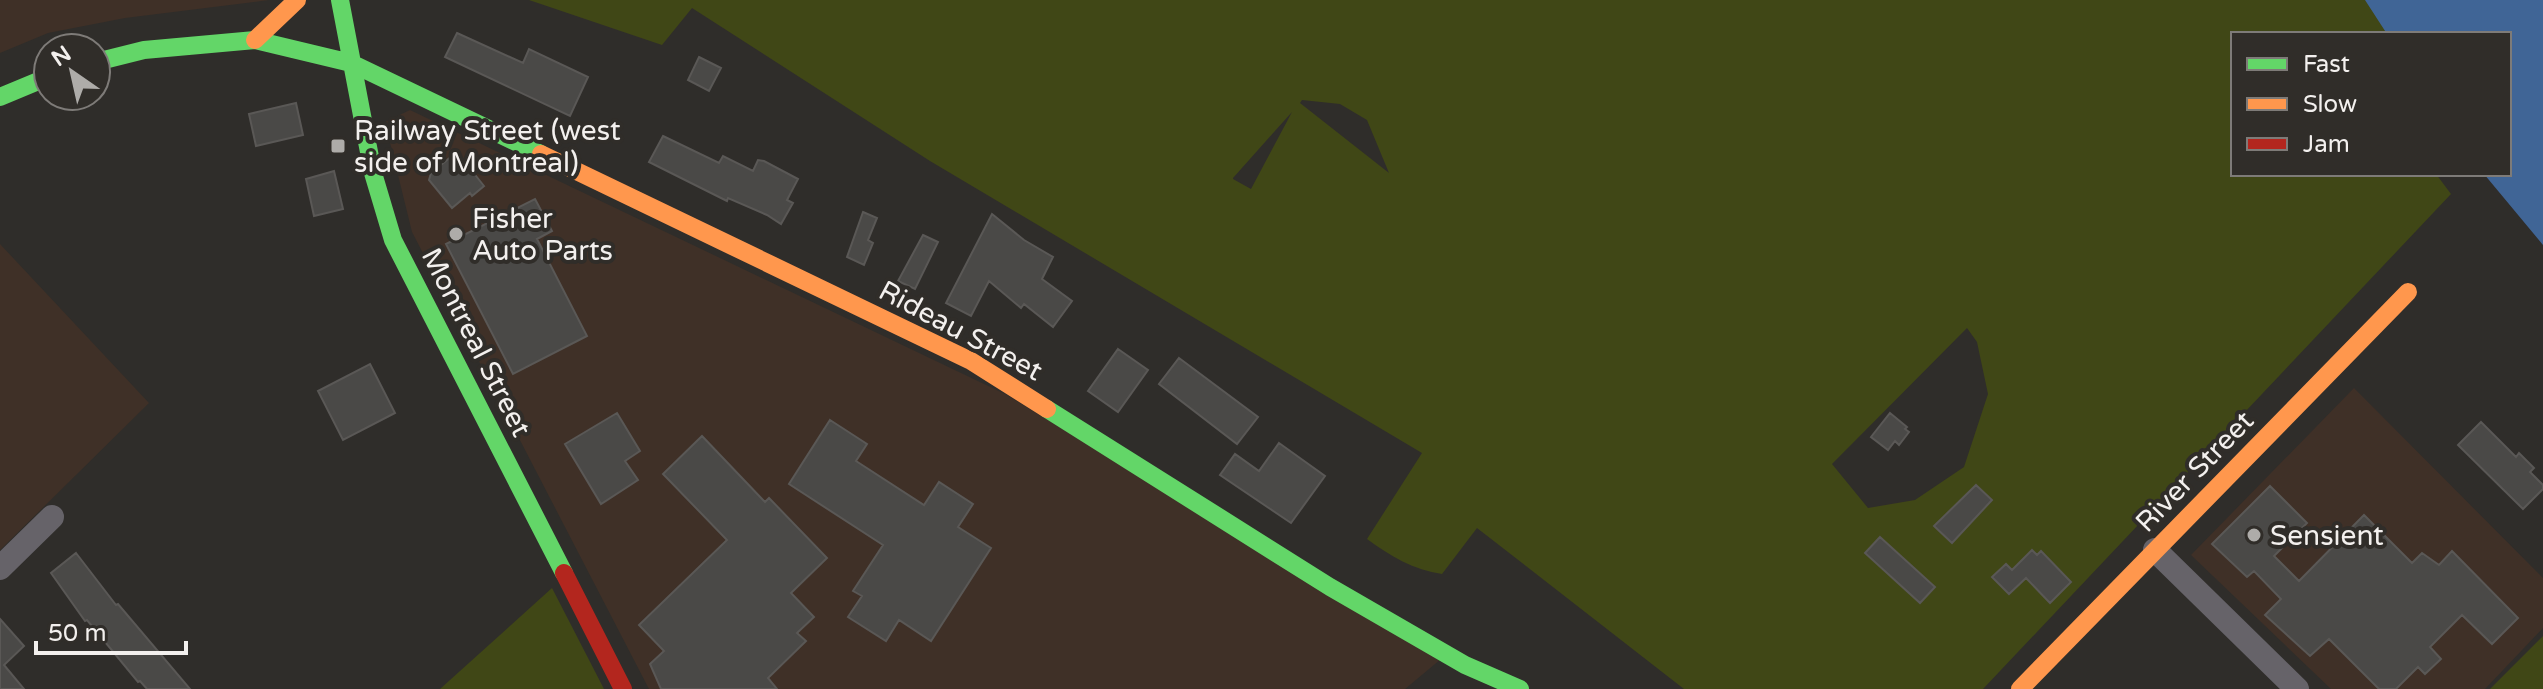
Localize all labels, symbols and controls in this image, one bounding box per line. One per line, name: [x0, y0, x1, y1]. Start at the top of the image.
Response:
north arrow: [32, 32, 112, 112]
legend: [2231, 32, 2511, 176]
text: N: [47, 41, 76, 72]
text: Fast: [2303, 50, 2350, 79]
text: Slow: [2303, 90, 2357, 119]
place label: Railway Street (west side of Montreal): [354, 114, 621, 180]
text: Jam: [2303, 130, 2350, 159]
marker: Railway Street (west side of Montreal): [329, 137, 347, 155]
place label: Fisher Auto Parts: [472, 202, 613, 268]
marker: Fisher Auto Parts: [447, 225, 465, 243]
street label: Montreal Street: [414, 242, 538, 443]
street label: Rideau Street: [873, 274, 1048, 388]
street label: River Street: [2129, 404, 2261, 539]
place label: Sensient: [2270, 519, 2384, 553]
marker: Sensient: [2245, 526, 2263, 544]
scale bar: [36, 605, 186, 655]
text: 50 m: [48, 619, 106, 648]

